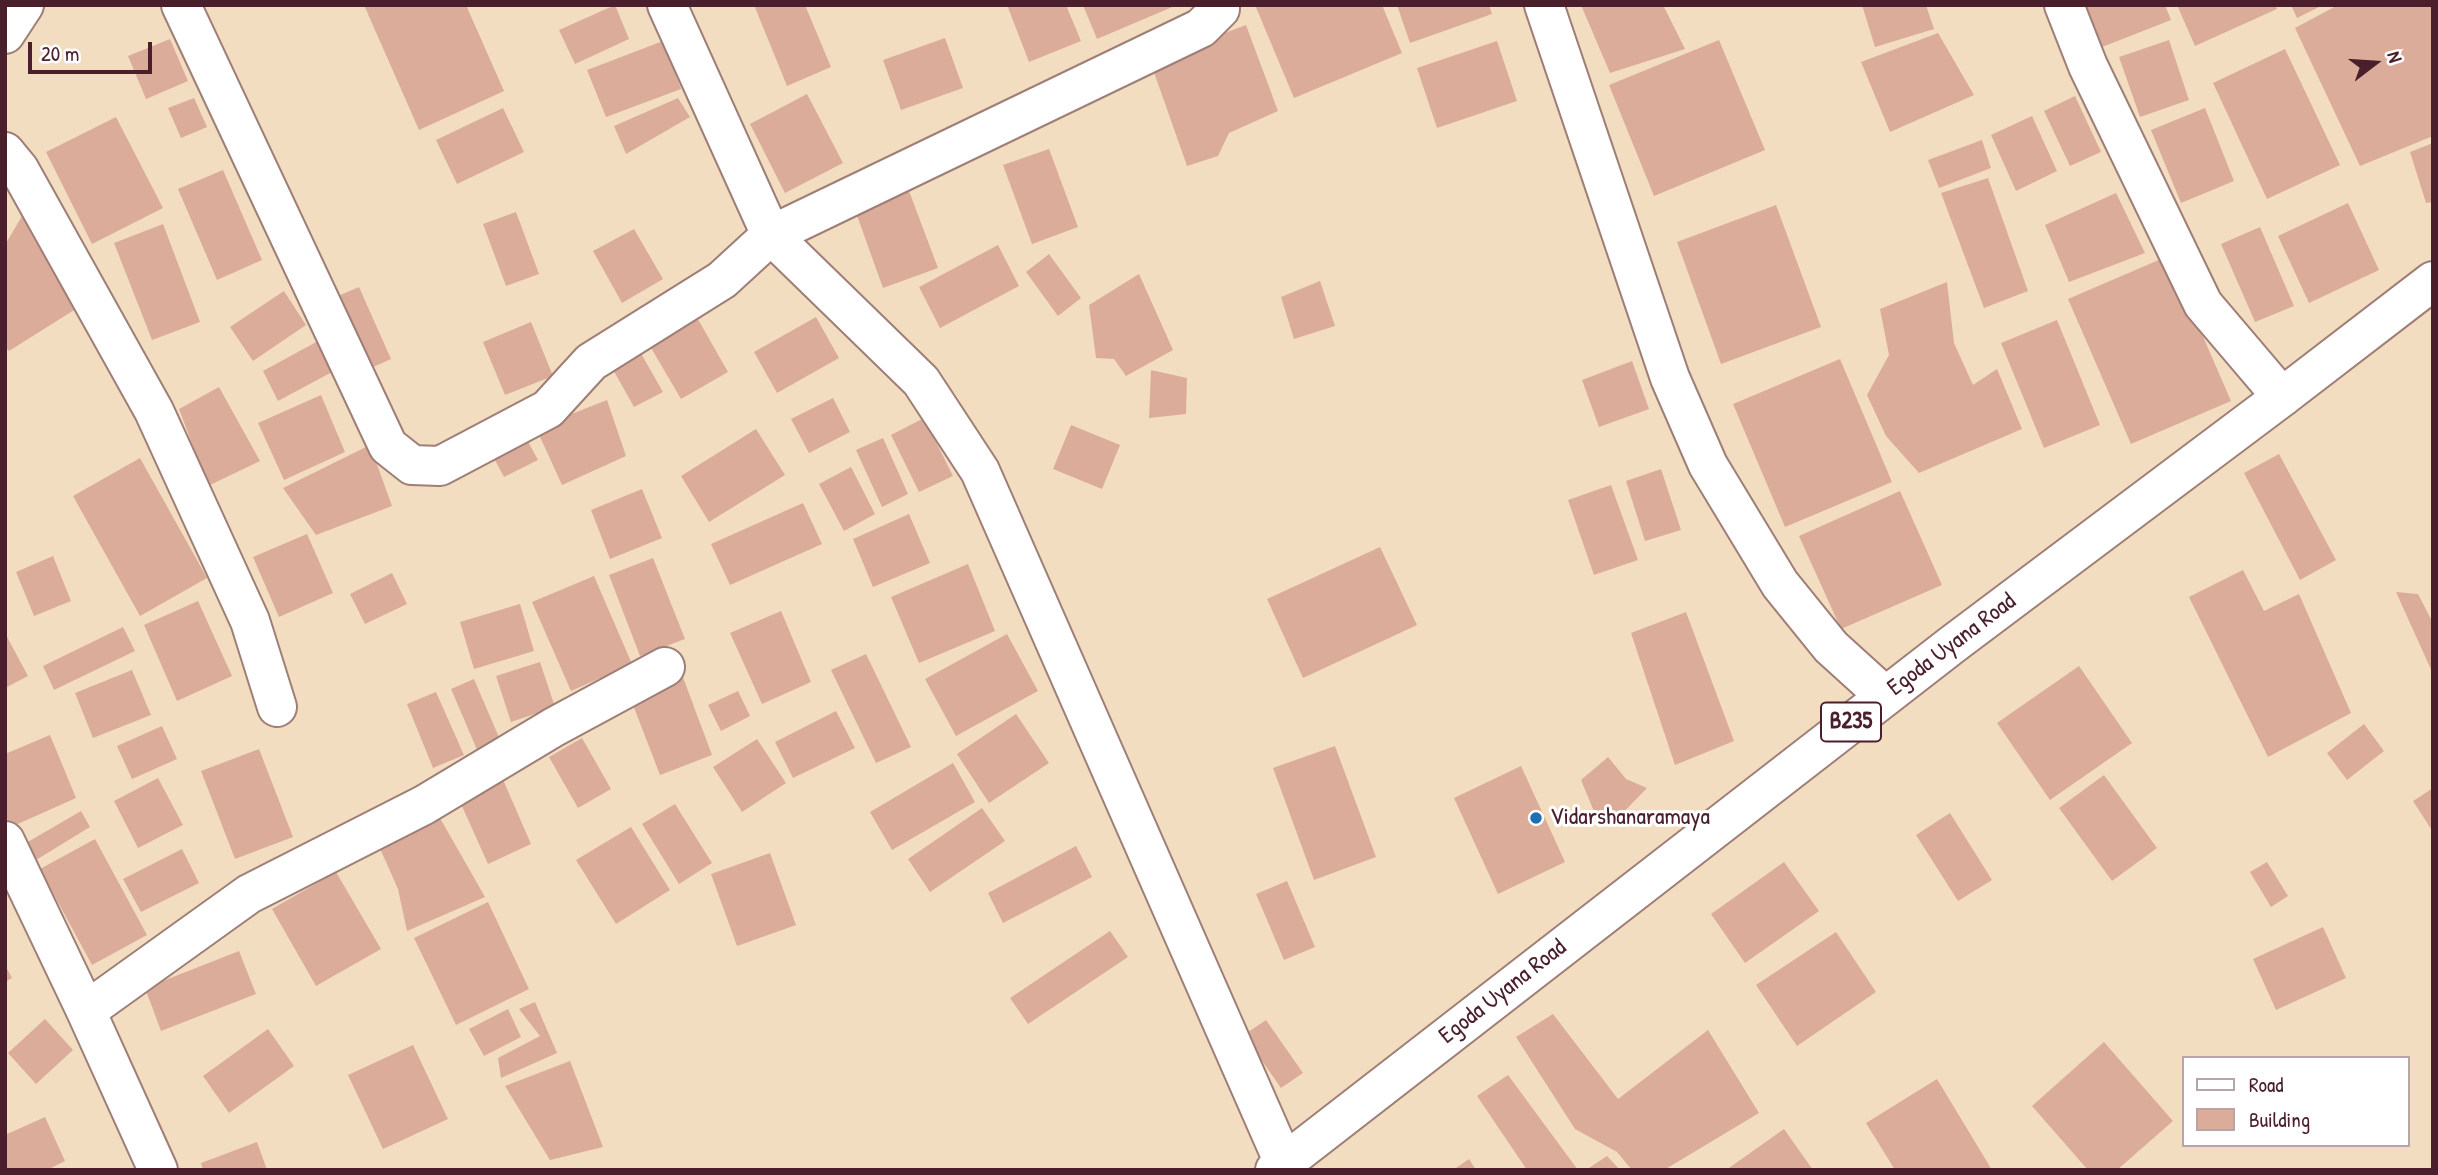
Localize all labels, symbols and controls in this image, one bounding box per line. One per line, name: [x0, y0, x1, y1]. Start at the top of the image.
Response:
scale bar: [32, 28, 156, 72]
north arrow: [2340, 28, 2410, 98]
text: 20 m: [41, 39, 79, 68]
text: N: [2381, 48, 2409, 65]
street label: Egoda Uyana Road: [1882, 587, 2022, 703]
road number: B235: [1821, 702, 1881, 742]
place label: Vidarshanaramaya: [1550, 804, 1710, 832]
marker: Vidarshanaramaya: [1528, 810, 1544, 826]
street label: Egoda Uyana Road: [1434, 934, 1572, 1050]
legend: [2182, 1056, 2410, 1147]
text: Road: [2249, 1070, 2283, 1099]
text: Building: [2249, 1105, 2310, 1134]

